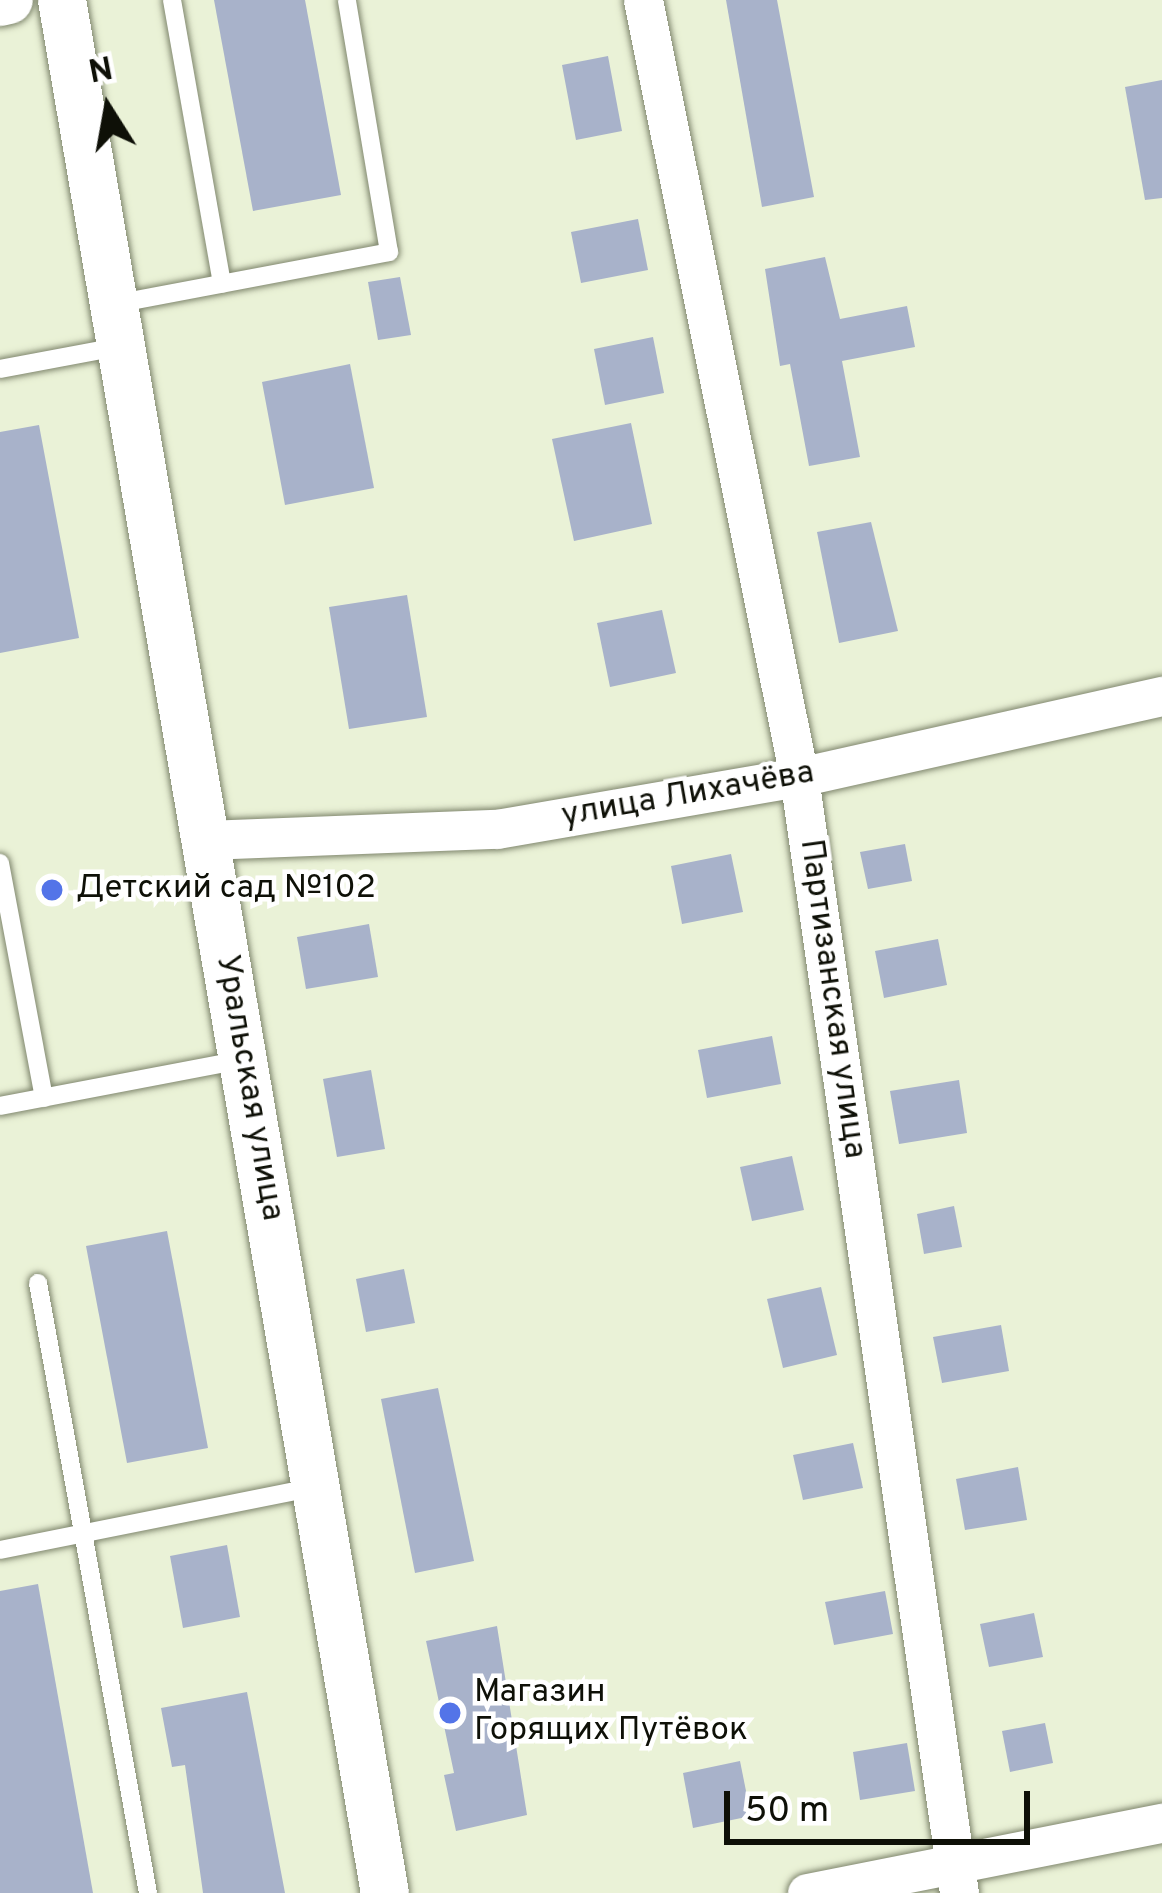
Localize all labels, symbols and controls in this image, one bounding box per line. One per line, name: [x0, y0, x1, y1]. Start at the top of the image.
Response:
north arrow: [48, 48, 168, 168]
text: N: [85, 50, 117, 96]
street label: улица Лихачёва: [559, 754, 817, 838]
street label: Партизанская улица: [789, 837, 873, 1161]
place label: Детский сад №102: [76, 870, 376, 910]
marker: Детский сад №102: [39, 877, 65, 903]
street label: Уральская улица: [205, 952, 291, 1224]
place label: Магазин Горящих Путёвок: [474, 1674, 748, 1752]
marker: Магазин Горящих Путёвок: [437, 1700, 463, 1726]
scale bar: [730, 1767, 1036, 1841]
text: 50 m: [745, 1789, 829, 1835]

